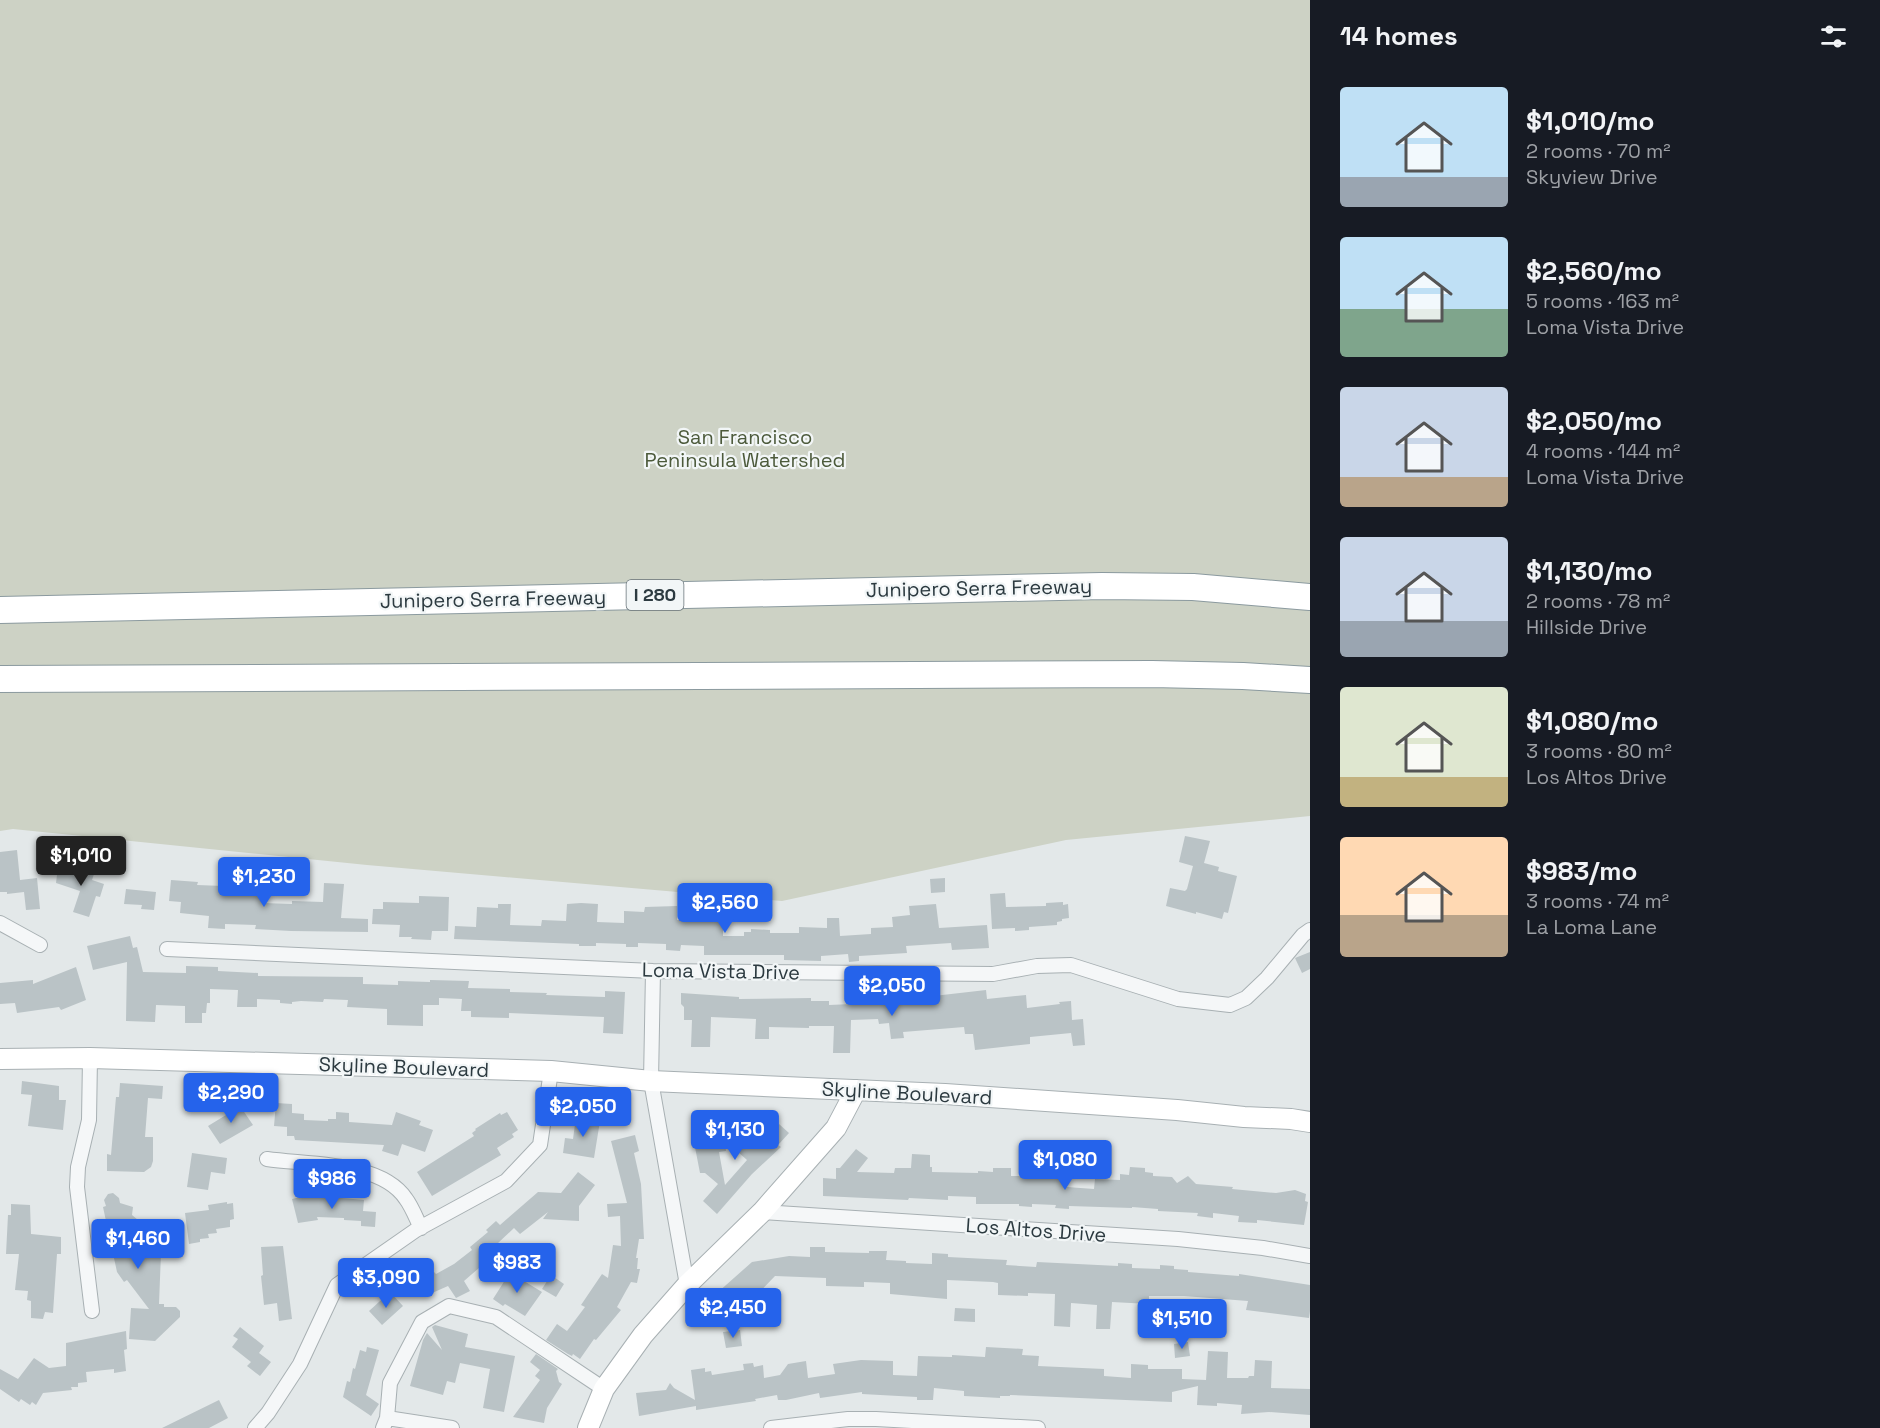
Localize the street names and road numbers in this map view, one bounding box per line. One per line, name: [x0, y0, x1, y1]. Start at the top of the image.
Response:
street label: Junipero Serra Freeway: [866, 573, 1092, 603]
road number: I 280: [626, 580, 684, 610]
street label: Junipero Serra Freeway: [380, 584, 606, 614]
street label: Loma Vista Drive: [642, 957, 800, 985]
street label: Skyline Boulevard: [318, 1051, 490, 1083]
street label: Skyline Boulevard: [821, 1076, 993, 1110]
street label: Los Altos Drive: [965, 1212, 1107, 1248]

